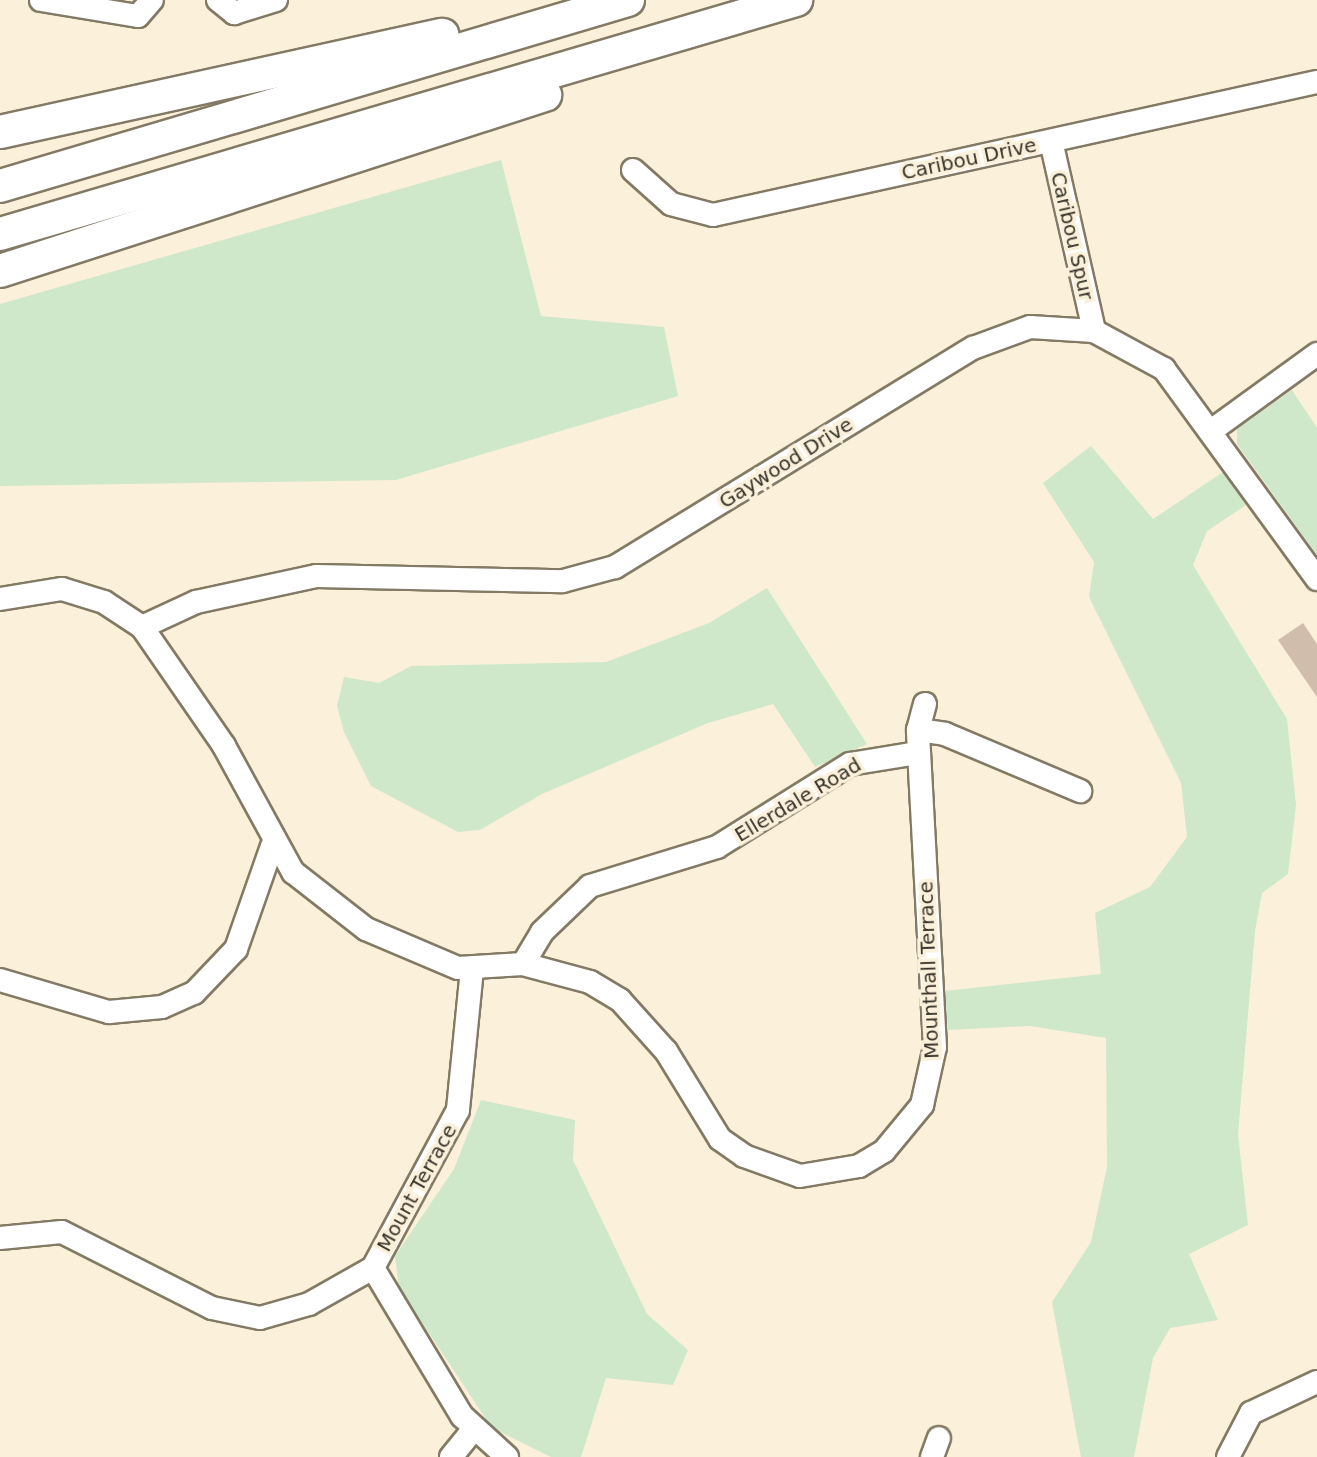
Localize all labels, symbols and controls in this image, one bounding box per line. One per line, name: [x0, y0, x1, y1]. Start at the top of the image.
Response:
street label: Caribou Drive: [899, 133, 1039, 185]
street label: Caribou Spur: [1046, 170, 1098, 302]
street label: Gaywood Drive: [715, 412, 857, 514]
street label: Ellerdale Road: [730, 753, 866, 847]
street label: Mounthall Terrace: [914, 881, 944, 1059]
street label: Mount Terrace: [372, 1120, 462, 1256]

